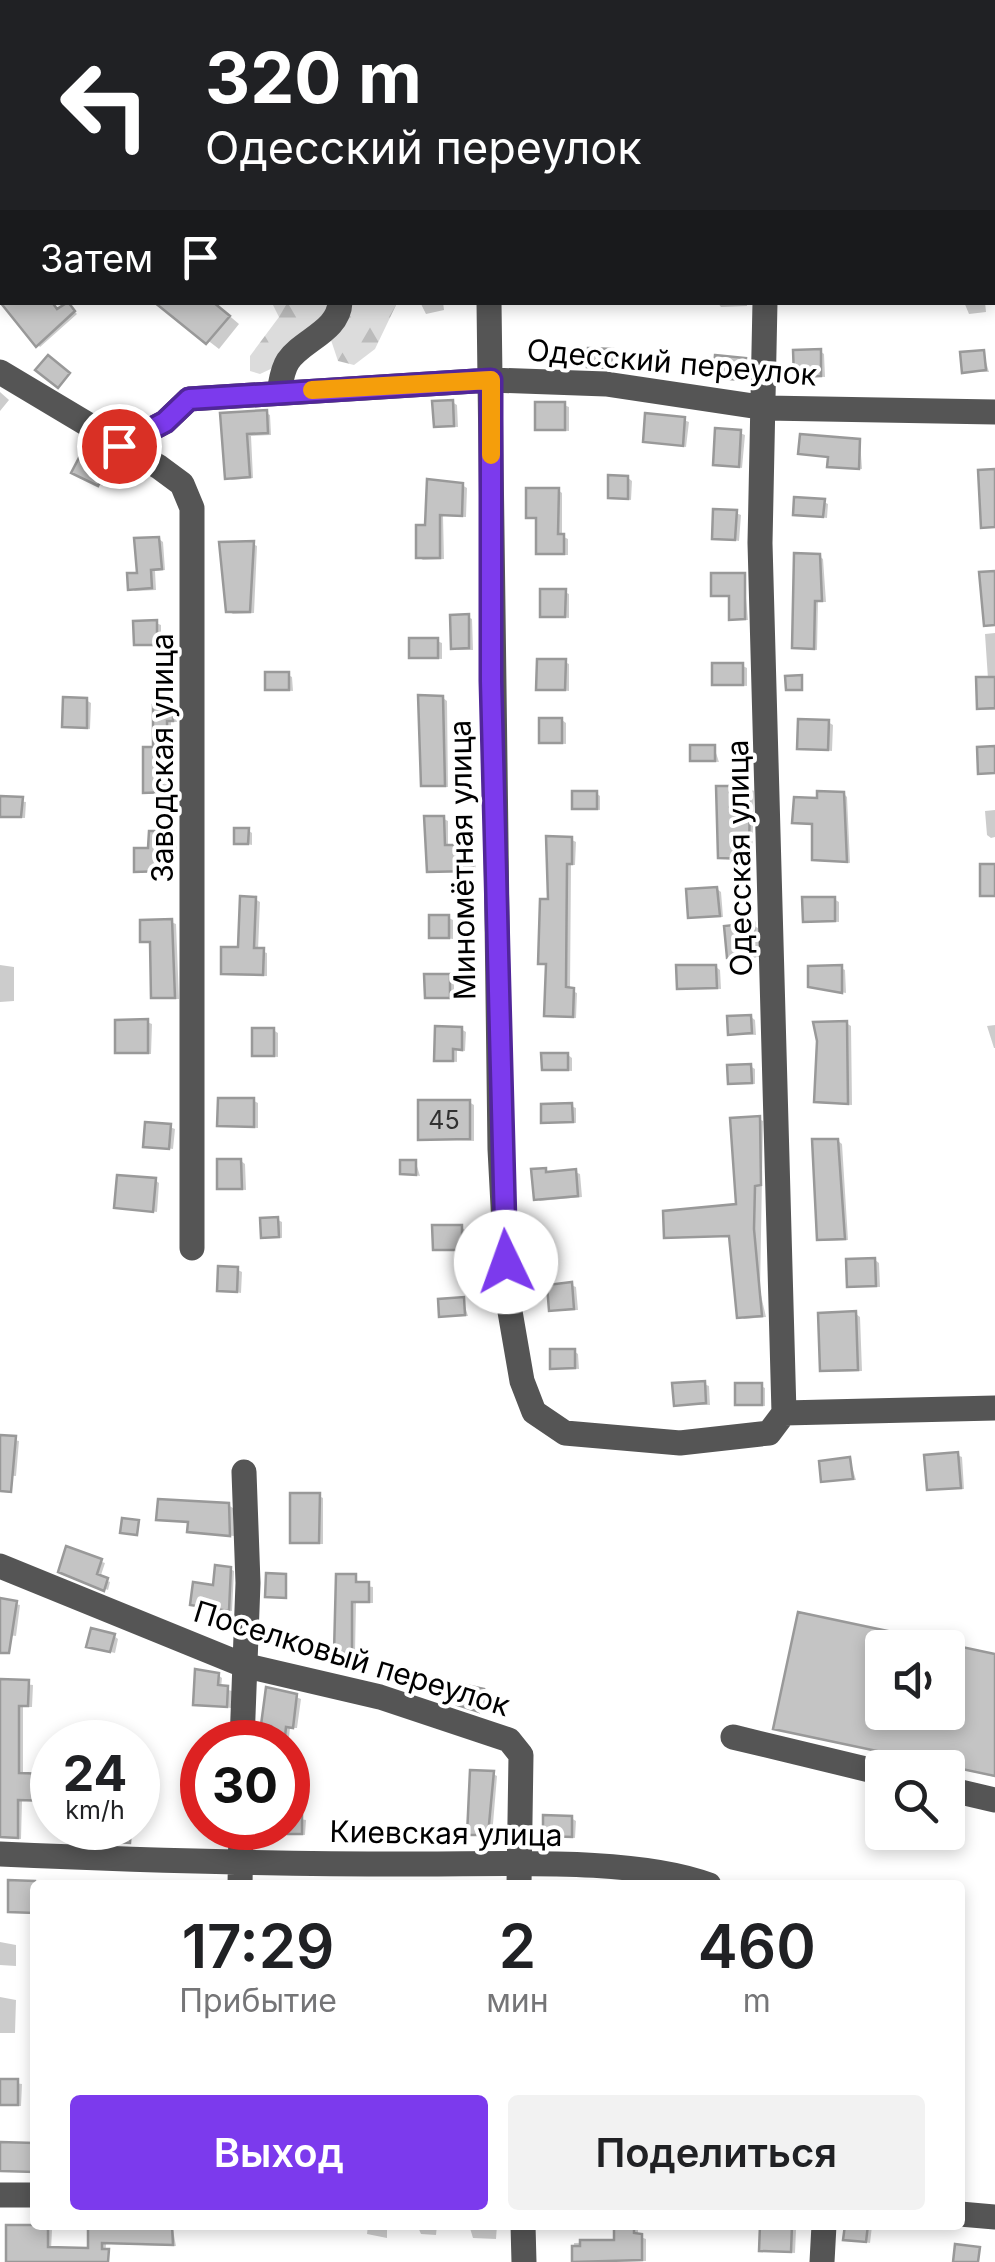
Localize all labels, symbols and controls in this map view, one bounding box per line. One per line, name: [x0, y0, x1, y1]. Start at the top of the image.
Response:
text: 320 m: [205, 35, 422, 120]
icon: left: [40, 40, 170, 170]
text: Одесский переулок: [205, 120, 642, 175]
icon: arrive: [173, 230, 228, 285]
text: Затем: [40, 235, 153, 281]
street label: Одесский переулок: [525, 331, 819, 393]
pin: [77, 404, 162, 489]
icon: arrive: [92, 419, 147, 474]
street label: Заводская улица: [144, 633, 180, 883]
street label: Миномётная улица: [442, 719, 482, 1001]
street label: Одесская улица: [719, 739, 759, 977]
house number: 45: [428, 1105, 460, 1135]
position arrow: [454, 1210, 558, 1314]
street label: Поселковый переулок: [190, 1593, 514, 1723]
map controls: [865, 1630, 965, 1850]
button: sound: [865, 1630, 965, 1730]
speed limit sign: 30: [180, 1720, 310, 1850]
text: 24: [63, 1743, 127, 1803]
button: search: [865, 1750, 965, 1850]
text: km/h: [65, 1795, 125, 1825]
street label: Киевская улица: [329, 1813, 563, 1853]
text: 17:29: [182, 1910, 334, 1982]
text: 2: [499, 1910, 536, 1982]
text: 460: [698, 1910, 816, 1982]
text: Прибытие: [179, 1981, 337, 2020]
text: мин: [486, 1981, 549, 2020]
text: m: [743, 1981, 771, 2020]
button: Выход: [70, 2095, 488, 2210]
button: Поделиться: [508, 2095, 925, 2210]

